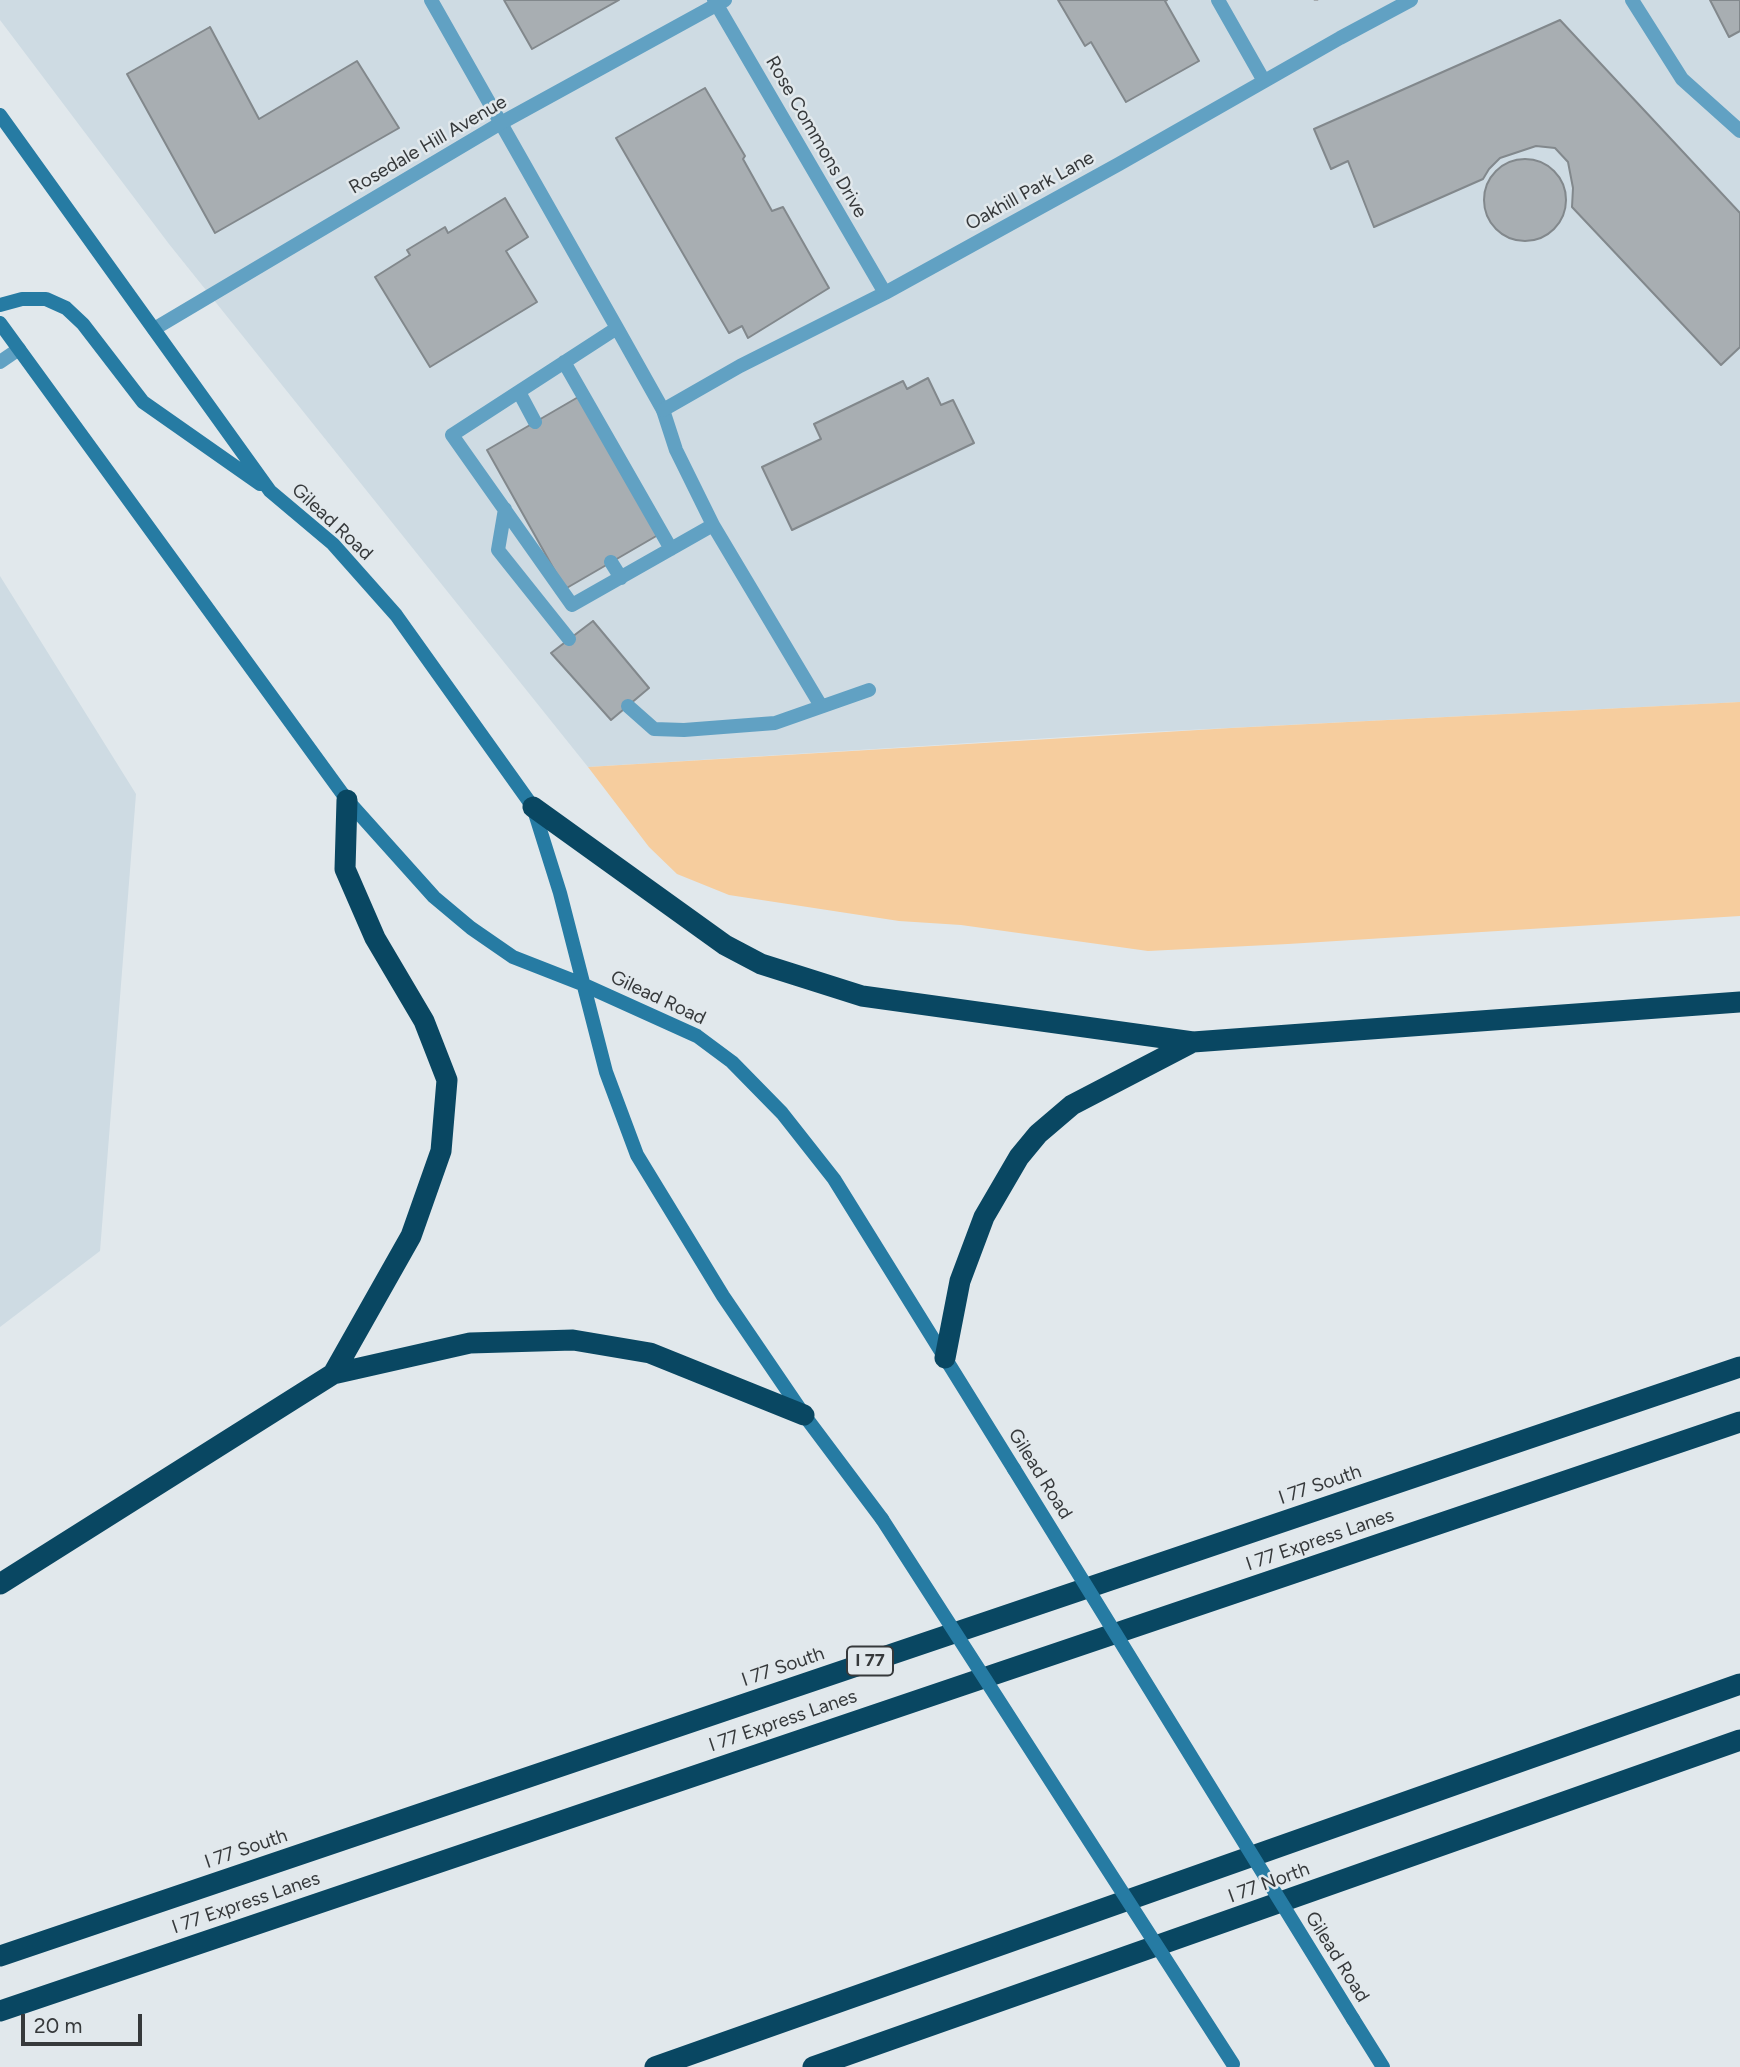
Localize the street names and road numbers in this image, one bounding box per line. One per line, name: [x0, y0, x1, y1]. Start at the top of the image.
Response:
street label: Rose Commons Drive: [760, 52, 872, 222]
street label: Rosedale Hill Avenue: [345, 91, 511, 199]
street label: Oakhill Park Lane: [962, 146, 1098, 236]
street label: Gilead Road: [287, 479, 377, 565]
street label: Gilead Road: [607, 966, 709, 1030]
street label: Gilead Road: [1003, 1424, 1077, 1524]
street label: I 77 South: [1276, 1460, 1364, 1510]
street label: I 77 Express Lanes: [1243, 1504, 1397, 1576]
street label: I 77 South: [739, 1642, 827, 1692]
road number: I 77: [847, 1646, 893, 1676]
street label: I 77 Express Lanes: [706, 1685, 860, 1757]
street label: I 77 South: [202, 1824, 290, 1874]
street label: I 77 North: [1225, 1858, 1313, 1908]
street label: I 77 Express Lanes: [169, 1867, 323, 1939]
street label: Gilead Road: [1300, 1907, 1374, 2007]

